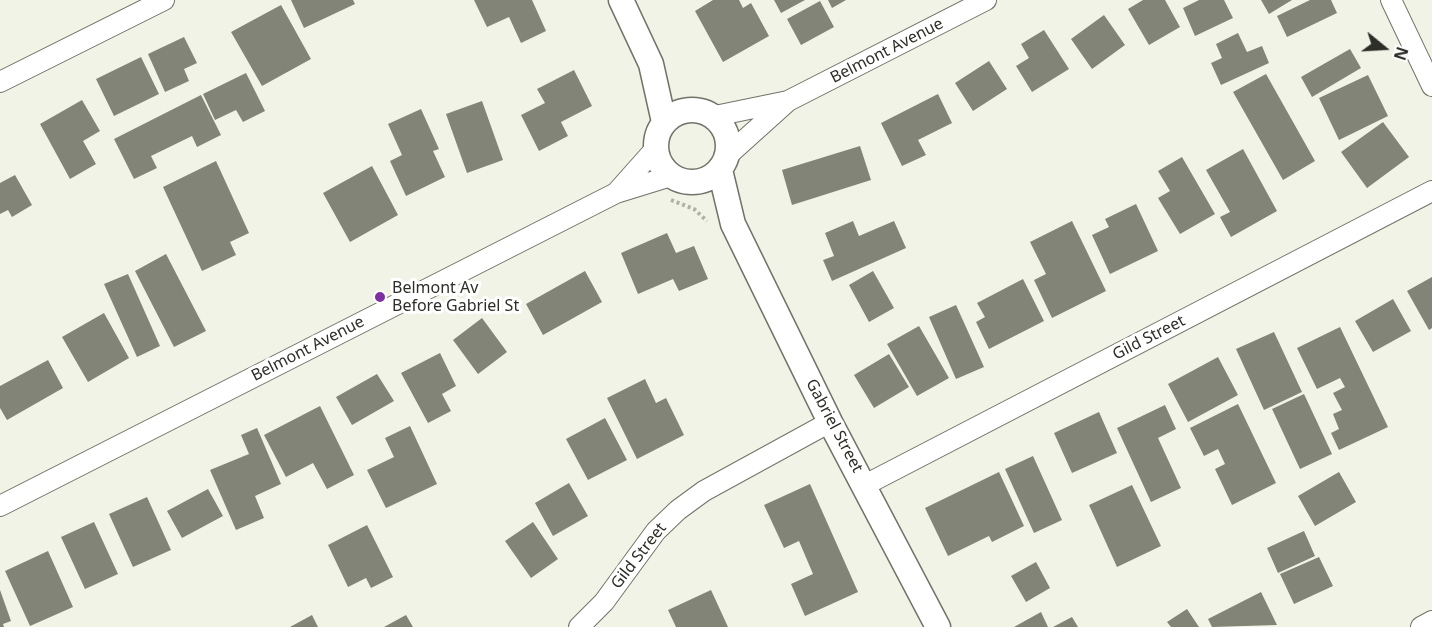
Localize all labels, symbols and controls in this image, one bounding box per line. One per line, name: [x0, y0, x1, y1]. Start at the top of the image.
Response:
street label: Belmont Avenue: [827, 14, 947, 88]
north arrow: [1354, 18, 1414, 78]
text: N: [1389, 44, 1414, 63]
place label: Belmont Av Before Gabriel St: [392, 278, 519, 316]
marker: Belmont Av Before Gabriel St: [373, 290, 387, 304]
street label: Belmont Avenue: [248, 312, 368, 386]
street label: Gild Street: [1110, 312, 1188, 364]
street label: Gabriel Street: [801, 376, 867, 476]
street label: Gild Street: [607, 519, 671, 593]

